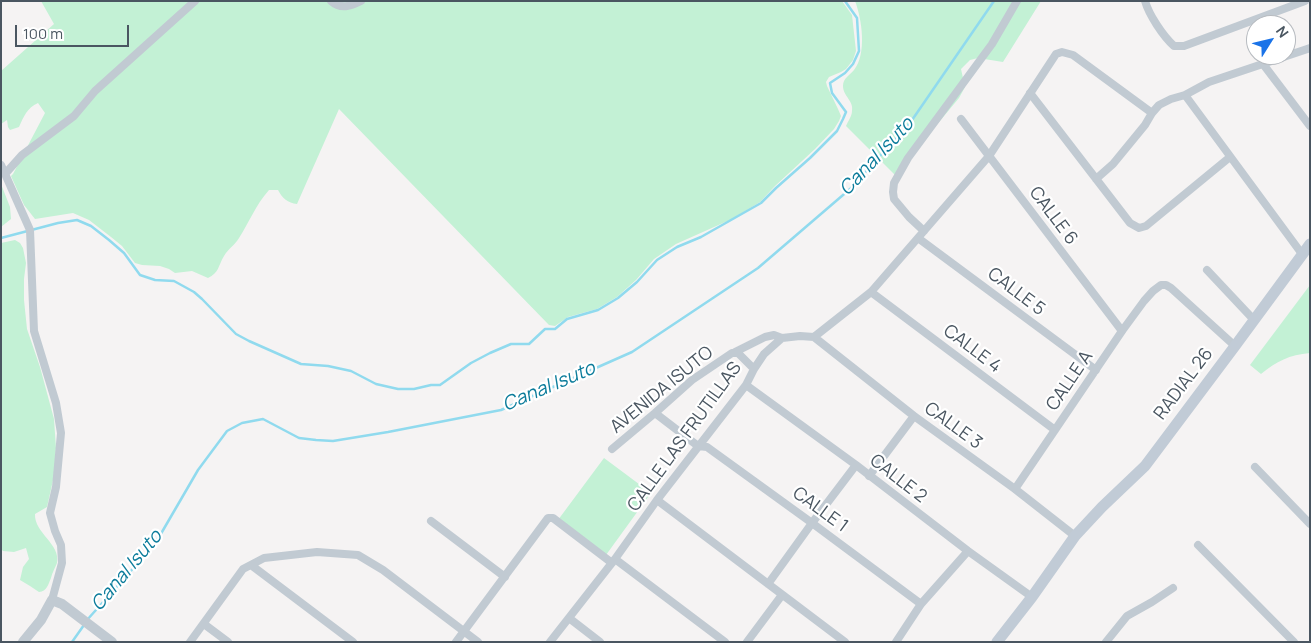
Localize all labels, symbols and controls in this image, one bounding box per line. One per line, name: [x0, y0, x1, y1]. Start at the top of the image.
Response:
scale bar: [18, 15, 131, 47]
north arrow: [1246, 15, 1296, 65]
text: N: [1272, 22, 1293, 41]
text: 100 m: [23, 23, 63, 44]
water label: Canal Isuto: [835, 113, 919, 201]
street label: CALLE 6: [1024, 183, 1082, 249]
street label: CALLE 5: [983, 263, 1049, 321]
street label: CALLE 4: [939, 320, 1005, 378]
street label: AVENIDA ISUTO: [606, 342, 718, 438]
street label: RADIAL 26: [1150, 344, 1218, 424]
street label: CALLE A: [1042, 347, 1098, 415]
water label: Canal Isuto: [499, 357, 599, 417]
street label: CALLE LAS FRUTILLAS: [623, 358, 747, 516]
street label: CALLE 3: [920, 398, 986, 454]
street label: CALLE 2: [865, 450, 931, 508]
street label: CALLE 1: [788, 483, 852, 537]
water label: Canal Isuto: [87, 526, 167, 616]

